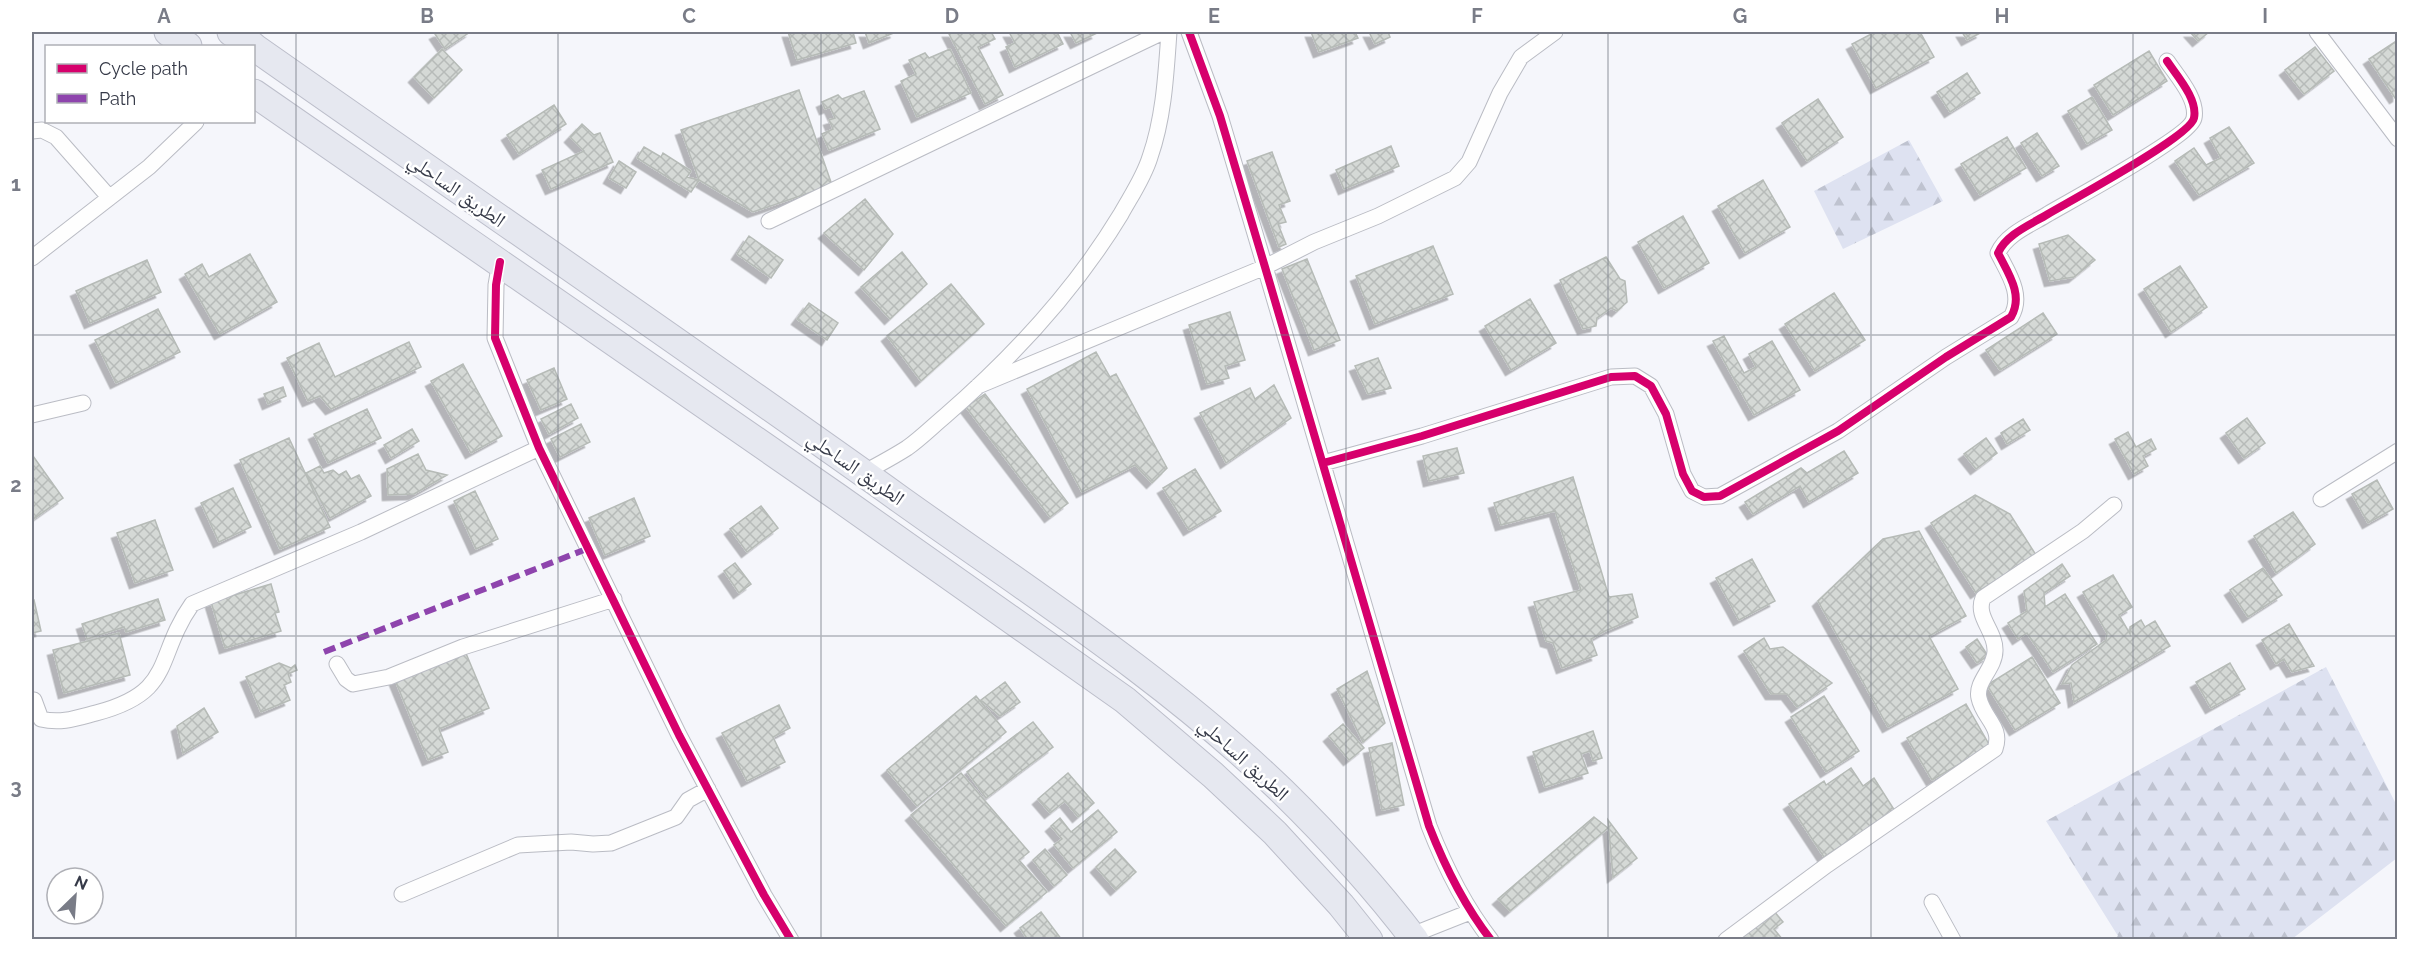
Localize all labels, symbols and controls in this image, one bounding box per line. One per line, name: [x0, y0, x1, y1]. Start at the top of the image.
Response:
text: A: [157, 4, 171, 28]
text: B: [420, 4, 434, 28]
text: C: [682, 4, 696, 28]
text: D: [945, 4, 959, 28]
text: E: [1208, 4, 1220, 28]
text: F: [1471, 4, 1483, 28]
text: G: [1733, 4, 1747, 28]
text: H: [1995, 4, 2009, 28]
text: I: [2262, 4, 2268, 28]
legend: [45, 45, 255, 123]
text: Cycle path: [99, 58, 188, 79]
text: Path: [99, 88, 136, 109]
street label: الطريق الساحلي: [401, 148, 510, 236]
text: 1: [11, 172, 21, 196]
street label: الطريق الساحلي: [800, 426, 909, 514]
text: 2: [10, 473, 22, 497]
street label: الطريق الساحلي: [1191, 712, 1294, 809]
text: 3: [10, 775, 22, 799]
north arrow: [45, 866, 105, 926]
text: N: [72, 872, 91, 894]

